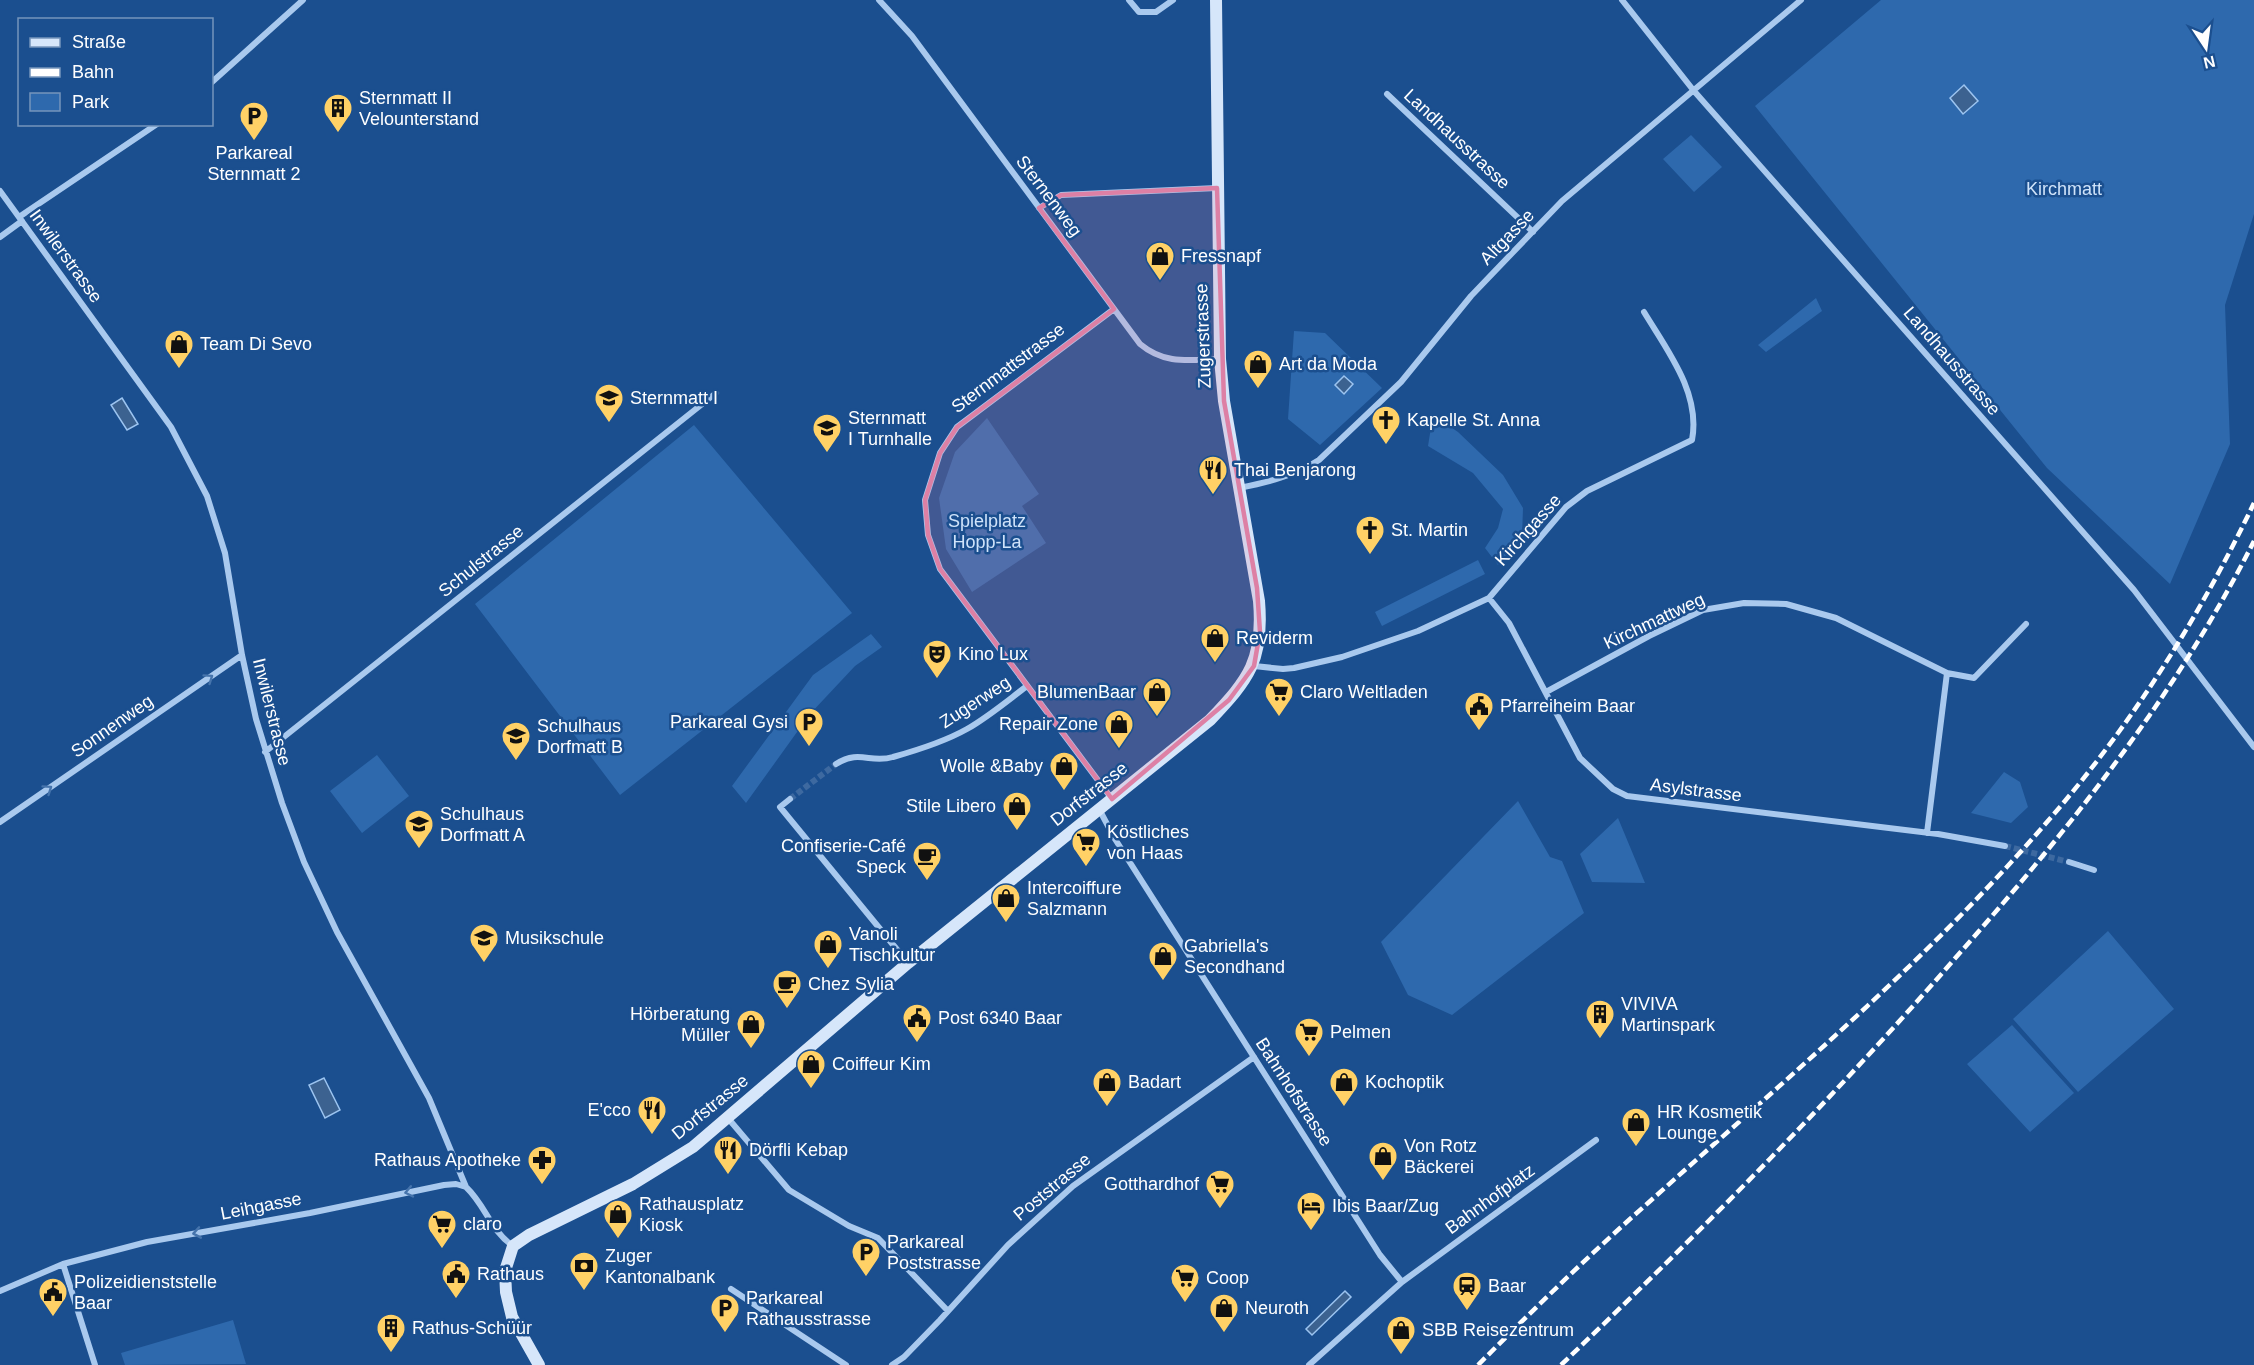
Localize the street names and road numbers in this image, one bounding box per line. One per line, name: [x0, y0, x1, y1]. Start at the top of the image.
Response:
street label: Landhausstrasse: [1400, 85, 1514, 193]
street label: Sternenweg: [1012, 152, 1086, 240]
street label: Altgasse: [1476, 205, 1538, 269]
street label: Inwilerstrasse: [26, 206, 106, 306]
street label: Zugerstrasse: [1191, 283, 1215, 389]
street label: Landhausstrasse: [1899, 303, 2005, 419]
street label: Sternmattstrasse: [948, 319, 1068, 417]
street label: Kirchgasse: [1491, 490, 1565, 570]
street label: Schulstrasse: [435, 521, 527, 601]
street label: Kirchmattweg: [1600, 589, 1708, 653]
street label: Inwilerstrasse: [249, 656, 295, 768]
street label: Zugerweg: [936, 672, 1014, 732]
street label: Sonnenweg: [67, 691, 157, 761]
street label: Dorfstrasse: [1047, 758, 1131, 830]
street label: Asylstrasse: [1649, 774, 1743, 806]
street label: Bahnhofstrasse: [1252, 1034, 1336, 1150]
street label: Dorfstrasse: [668, 1070, 752, 1144]
street label: Poststrasse: [1010, 1149, 1094, 1225]
street label: Bahnhofplatz: [1442, 1160, 1538, 1238]
street label: Leihgasse: [219, 1188, 303, 1224]

